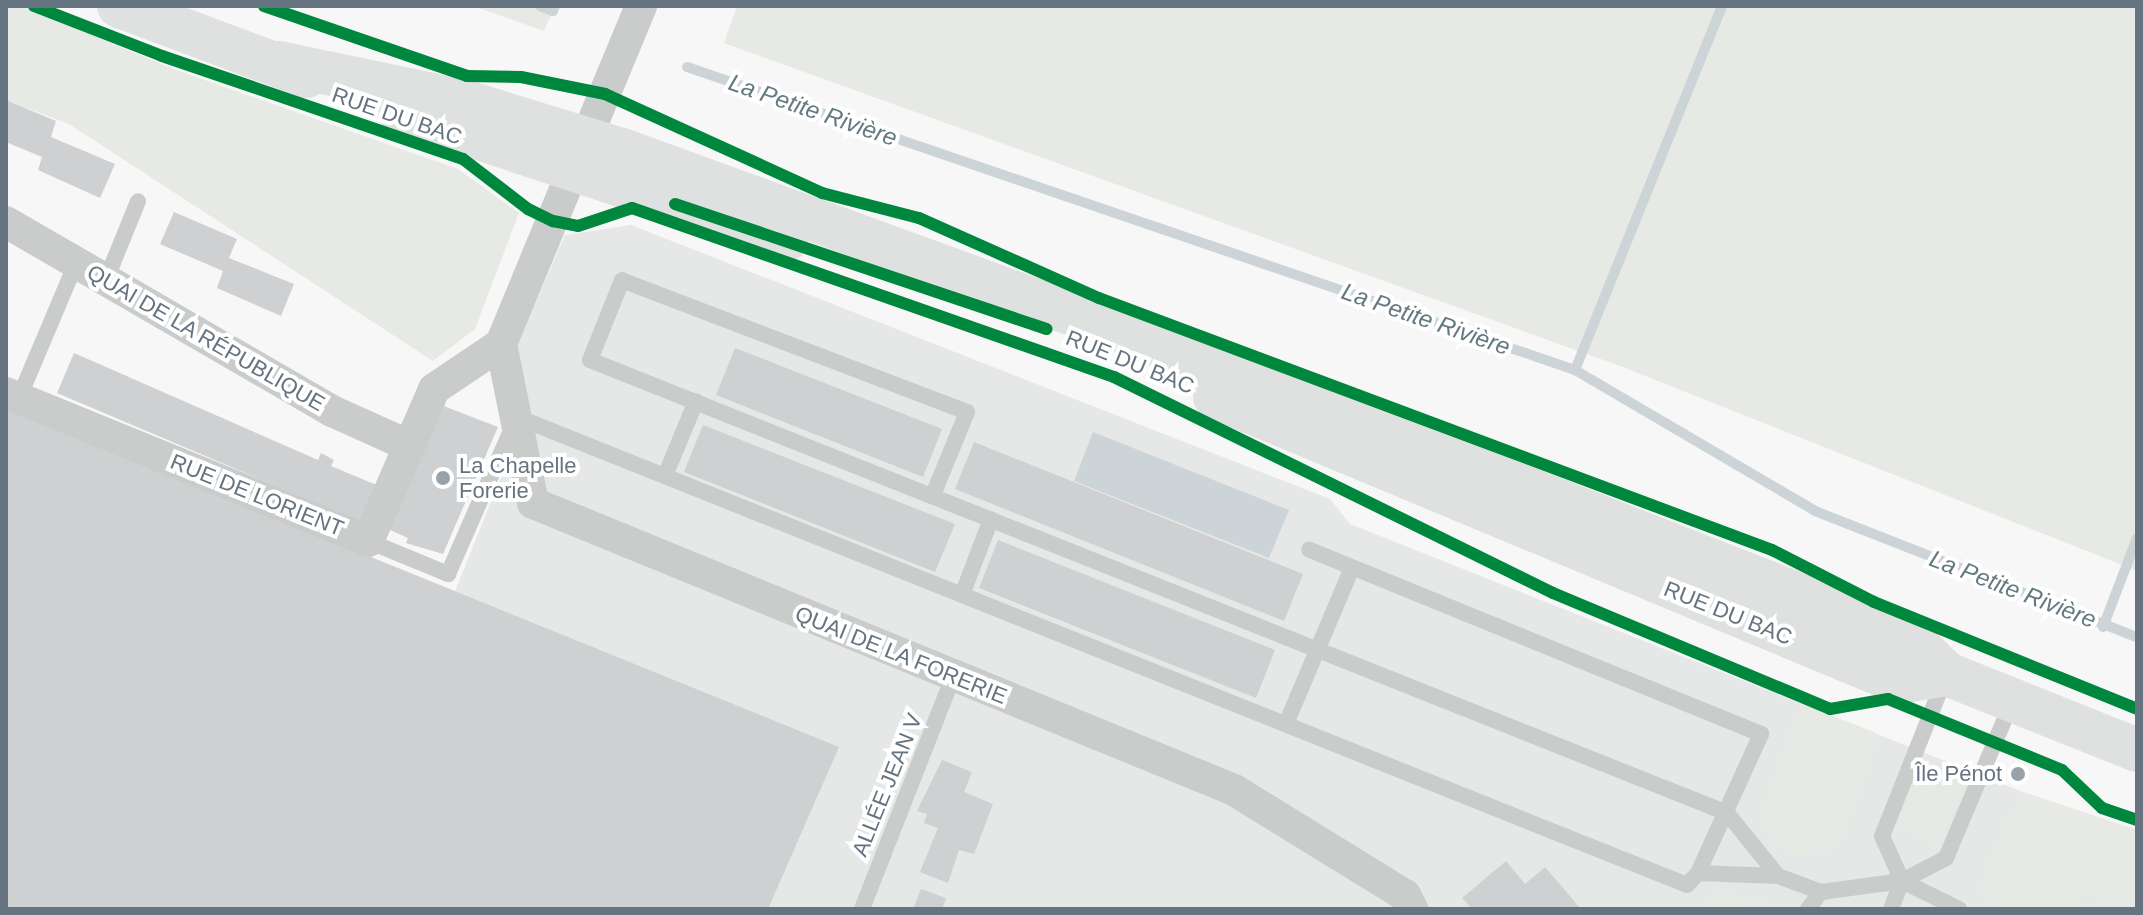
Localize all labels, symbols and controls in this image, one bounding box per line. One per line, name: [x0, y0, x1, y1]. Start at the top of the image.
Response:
water label: La Petite Rivière: [725, 68, 901, 152]
street label: RUE DU BAC: [329, 81, 465, 151]
street label: QUAI DE LA RÉPUBLIQUE: [82, 259, 330, 417]
water label: La Petite Rivière: [1338, 277, 1514, 361]
street label: RUE DU BAC: [1062, 324, 1198, 400]
street label: RUE DE LORIENT: [166, 448, 348, 542]
place label: La Chapelle Forerie: [459, 452, 576, 504]
marker: La Chapelle Forerie: [434, 469, 452, 487]
water label: La Petite Rivière: [1926, 544, 2100, 634]
street label: RUE DU BAC: [1660, 575, 1796, 651]
street label: QUAI DE LA FORERIE: [791, 600, 1011, 710]
street label: ALLÉE JEAN V: [846, 710, 928, 860]
place label: Île Pénot: [1915, 761, 2002, 787]
marker: Île Pénot: [2009, 765, 2027, 783]

